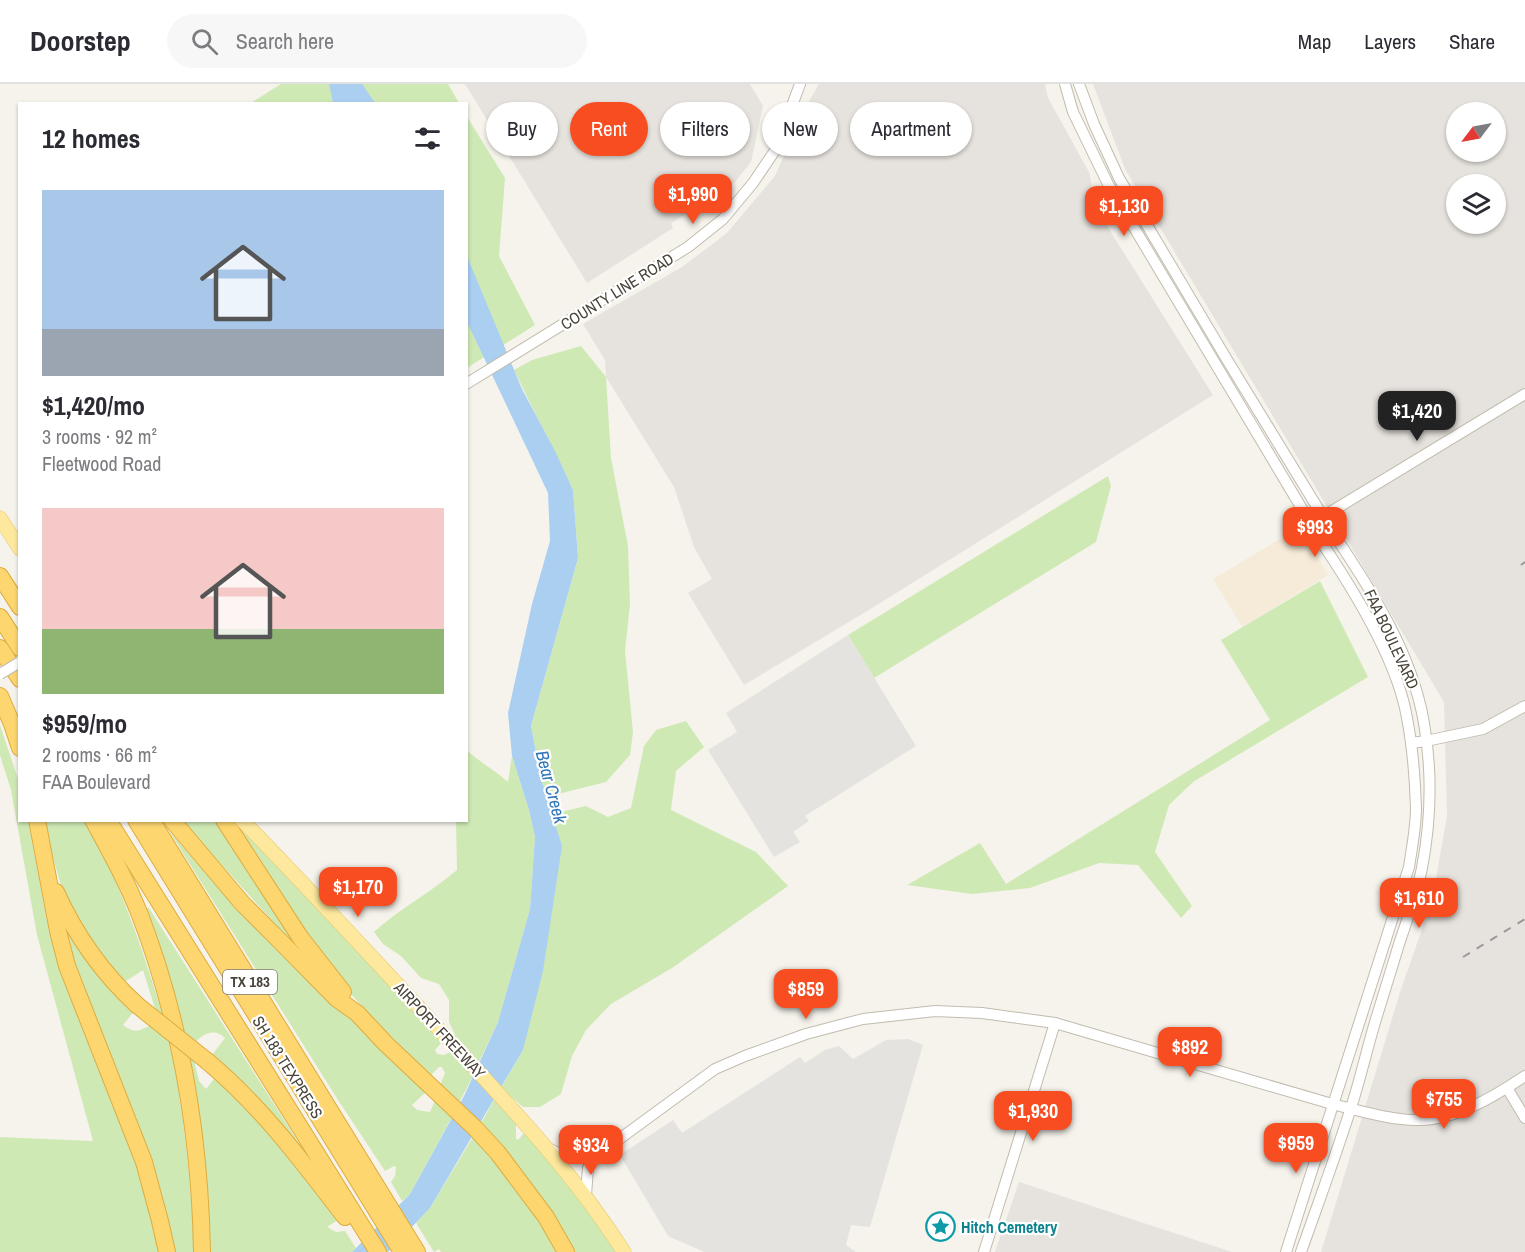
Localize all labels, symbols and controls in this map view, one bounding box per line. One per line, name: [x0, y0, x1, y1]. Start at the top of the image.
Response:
search box: [167, 14, 587, 68]
text: Doorstep: [30, 22, 131, 60]
icon: search: [188, 25, 221, 58]
text: Search here: [236, 26, 334, 56]
text: Map: [1298, 27, 1331, 56]
text: Layers: [1364, 27, 1416, 56]
text: Share: [1449, 27, 1495, 56]
chip: Buy: [486, 102, 558, 156]
chip: Rent: [570, 102, 648, 156]
chip: Filters: [660, 102, 750, 156]
chip: New: [762, 102, 838, 156]
chip: Apartment: [850, 102, 972, 156]
north arrow: [1446, 102, 1506, 162]
map controls: [1446, 102, 1506, 234]
text: 12 homes: [42, 121, 140, 156]
icon: filters: [411, 122, 444, 155]
pin: $1,990: [644, 174, 742, 225]
button: layers: [1446, 174, 1506, 234]
text: $1,990: [668, 180, 718, 207]
pin: $1,130: [1075, 186, 1173, 237]
text: $1,130: [1099, 192, 1149, 219]
icon: home: [189, 229, 297, 337]
street label: COUNTY LINE ROAD: [556, 247, 678, 335]
text: $1,420/mo: [42, 388, 145, 423]
pin: $1,420: [1368, 391, 1466, 442]
text: $1,420: [1392, 397, 1442, 424]
text: 3 rooms · 92 m²: [42, 423, 157, 450]
text: Fleetwood Road: [42, 450, 161, 477]
pin: $993: [1279, 507, 1351, 558]
text: $993: [1297, 513, 1333, 540]
icon: home: [189, 547, 297, 655]
street label: FAA BOULEVARD: [1359, 586, 1425, 692]
text: $959/mo: [42, 706, 127, 741]
text: 2 rooms · 66 m²: [42, 741, 157, 768]
water label: Bear Creek: [530, 748, 573, 827]
text: FAA Boulevard: [42, 768, 151, 795]
pin: $1,170: [309, 867, 407, 918]
text: $1,170: [333, 873, 383, 900]
pin: $1,610: [1370, 878, 1468, 929]
text: $1,610: [1394, 884, 1444, 911]
pin: $859: [770, 969, 842, 1020]
road number: TX 183: [223, 970, 277, 994]
text: $859: [788, 975, 824, 1002]
street label: AIRPORT FREEWAY: [389, 976, 491, 1083]
street label: SH 183 TEXPRESS: [248, 1011, 329, 1123]
pin: $892: [1154, 1027, 1226, 1078]
text: $892: [1172, 1033, 1208, 1060]
pin: $755: [1408, 1079, 1480, 1130]
text: $755: [1426, 1085, 1462, 1112]
pin: $1,930: [984, 1091, 1082, 1142]
text: $1,930: [1008, 1097, 1058, 1124]
pin: $959: [1260, 1123, 1332, 1174]
pin: $934: [555, 1125, 627, 1176]
text: $959: [1278, 1129, 1314, 1156]
text: $934: [573, 1131, 609, 1158]
place icon: Hitch Cemetery: [924, 1211, 956, 1243]
place label: Hitch Cemetery: [961, 1216, 1058, 1238]

